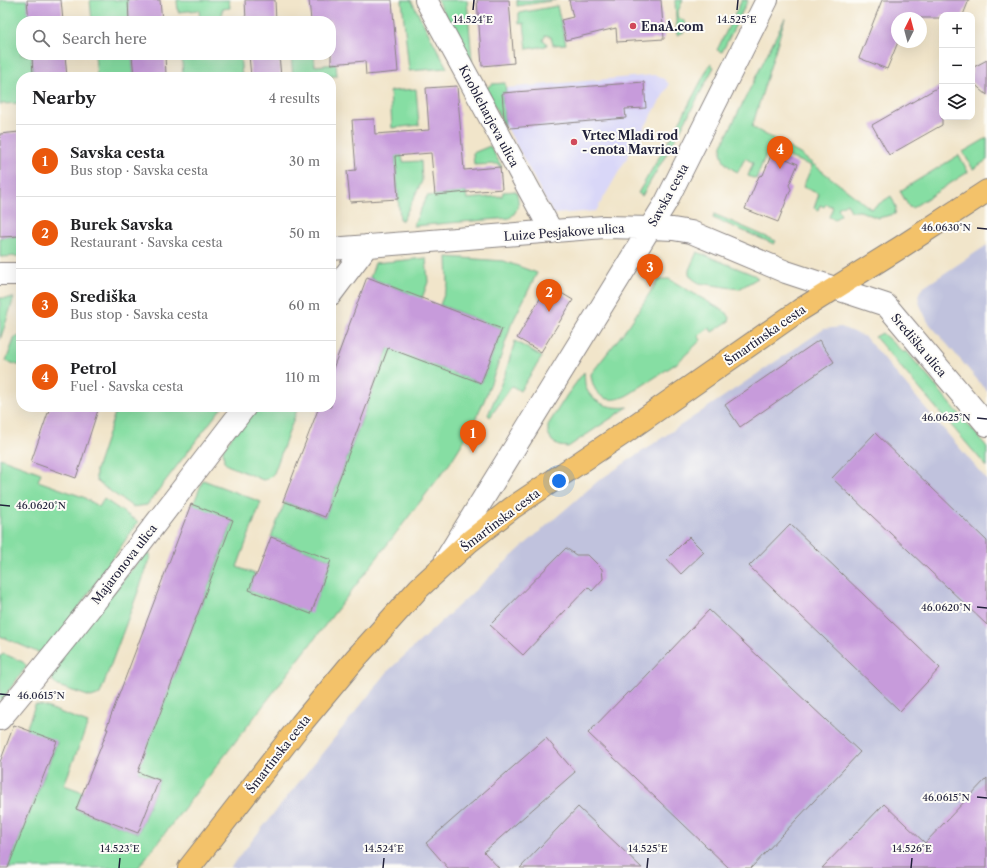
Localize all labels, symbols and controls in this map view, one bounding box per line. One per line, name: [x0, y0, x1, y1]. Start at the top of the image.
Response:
north arrow: [891, 12, 927, 48]
map controls: [939, 12, 975, 120]
button: +: [939, 12, 975, 48]
text: 14.524°E: [453, 13, 493, 26]
text: 14.525°E: [717, 13, 757, 26]
search box: [16, 16, 336, 60]
place label: EnaA.com: [641, 19, 704, 34]
marker: EnaA.com: [628, 21, 638, 31]
icon: search: [30, 27, 52, 49]
text: Search here: [62, 29, 147, 48]
button: −: [939, 48, 975, 84]
street label: Knobleharjeva ulica: [456, 62, 523, 170]
button: layers: [939, 84, 975, 120]
text: Nearby: [32, 88, 96, 108]
text: 4 results: [269, 90, 320, 106]
place label: Vrtec Mladi rod - enota Mavrica: [581, 128, 679, 157]
pin: 4: [767, 136, 793, 169]
marker: Vrtec Mladi rod - enota Mavrica: [569, 137, 579, 147]
text: Savska cesta: [70, 143, 165, 162]
text: 1: [42, 153, 48, 169]
text: 30 m: [289, 153, 320, 169]
street label: Savska cesta: [645, 160, 692, 229]
text: Bus stop · Savska cesta: [70, 162, 208, 178]
text: Burek Savska: [70, 215, 173, 234]
street label: Luize Pesjakove ulica: [503, 220, 626, 244]
text: 46.0630°N: [921, 221, 971, 234]
text: 2: [41, 225, 49, 241]
text: 50 m: [289, 225, 320, 241]
text: Restaurant · Savska cesta: [70, 234, 223, 250]
pin: 3: [637, 254, 663, 287]
pin: 2: [536, 279, 562, 312]
text: Središka: [70, 287, 136, 306]
text: 3: [41, 297, 49, 313]
text: 60 m: [289, 297, 320, 313]
street label: Šmartinska cesta: [721, 300, 809, 368]
text: Bus stop · Savska cesta: [70, 306, 208, 322]
street label: Središka ulica: [888, 310, 950, 380]
text: Petrol: [70, 359, 117, 378]
text: 4: [41, 369, 49, 385]
text: 110 m: [285, 369, 320, 385]
text: Fuel · Savska cesta: [70, 378, 183, 394]
text: 46.0625°N: [921, 411, 971, 424]
pin: 1: [460, 420, 486, 453]
your location: [549, 471, 569, 491]
street label: Šmartinska cesta: [457, 484, 543, 555]
text: 46.0620°N: [16, 499, 66, 512]
street label: Majaronova ulica: [88, 520, 160, 607]
text: 46.0620°N: [921, 601, 971, 614]
text: 46.0615°N: [17, 689, 65, 702]
street label: Šmartinska cesta: [242, 711, 314, 796]
text: 46.0615°N: [922, 791, 970, 804]
text: 14.523°E: [100, 842, 140, 855]
text: 14.524°E: [364, 842, 404, 855]
text: 14.525°E: [628, 842, 668, 855]
text: 14.526°E: [892, 842, 932, 855]

